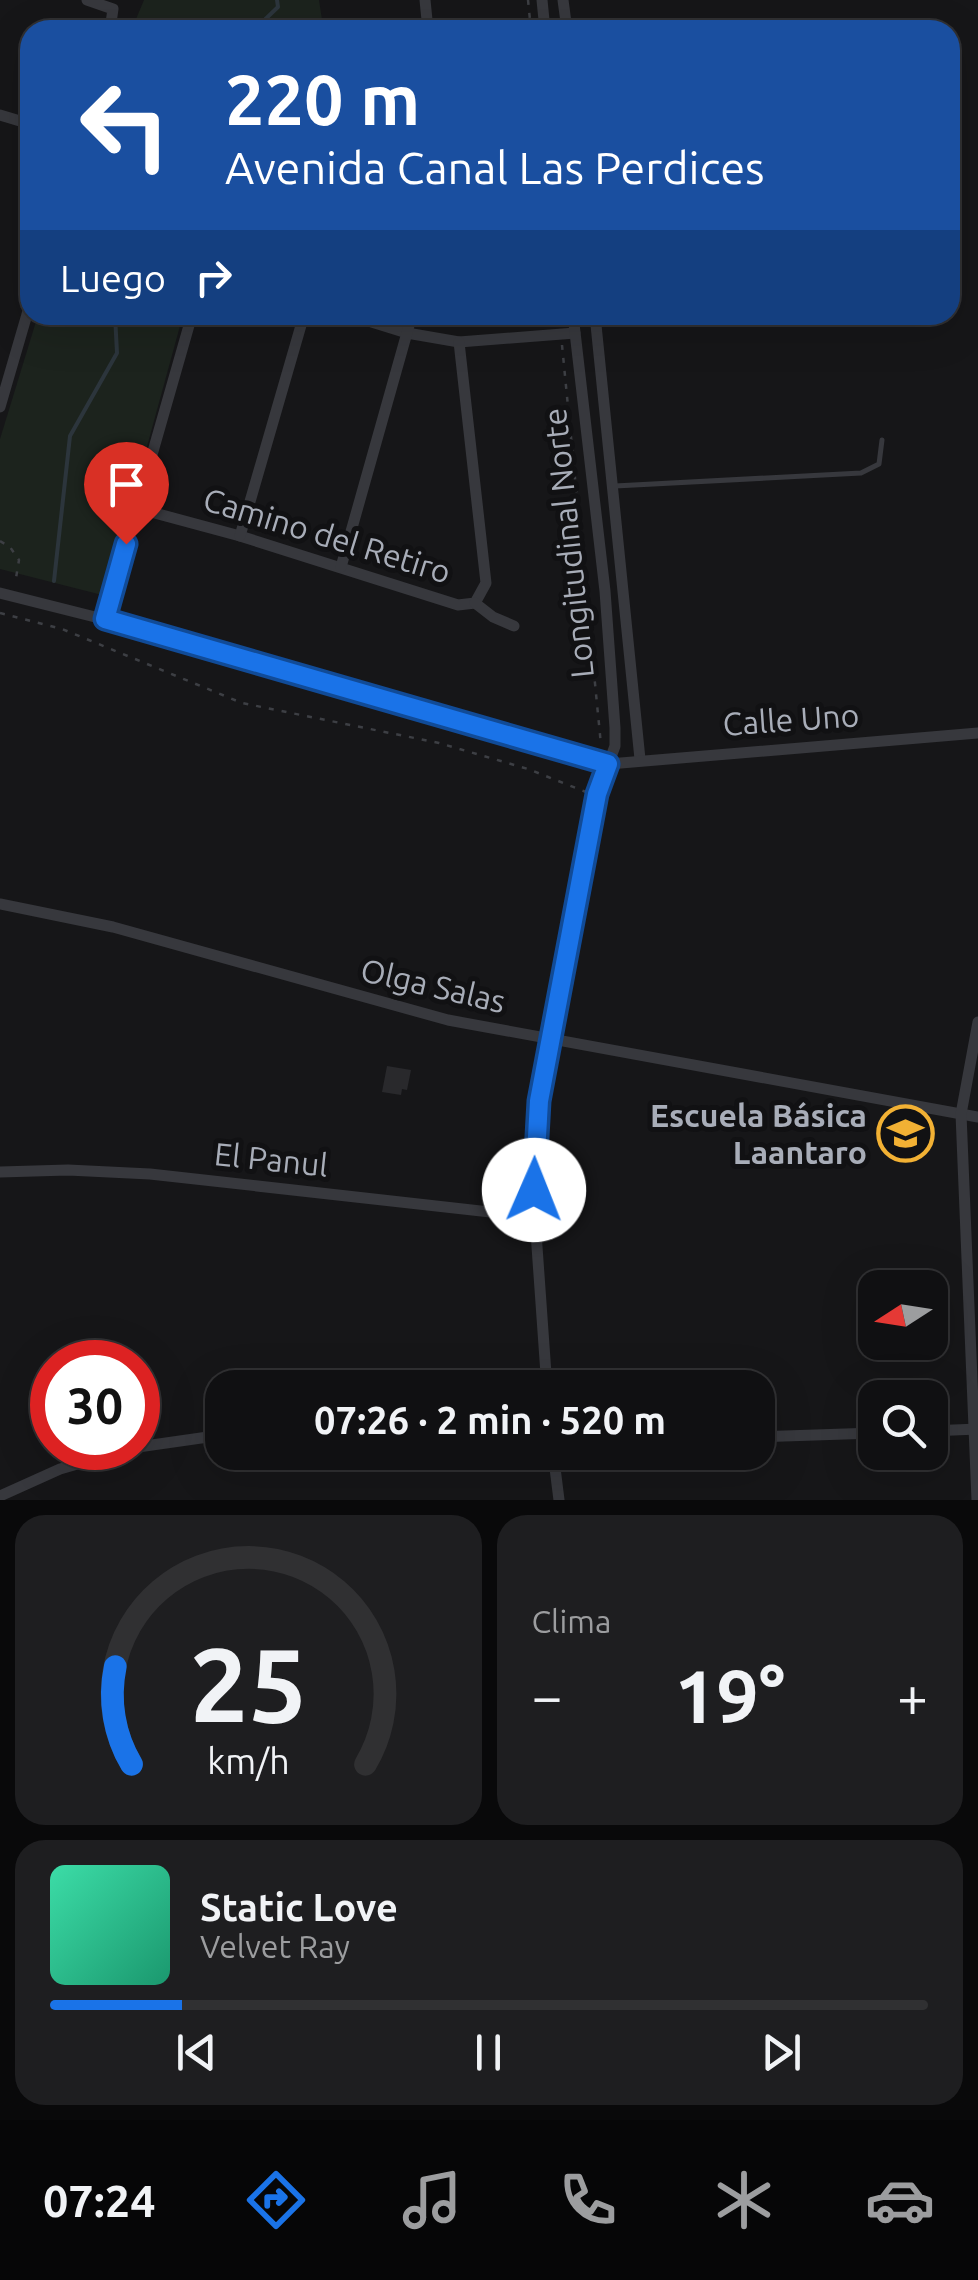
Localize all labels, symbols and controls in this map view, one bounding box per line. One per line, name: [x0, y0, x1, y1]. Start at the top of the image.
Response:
icon: left: [60, 60, 190, 190]
text: 220 m: [225, 60, 420, 138]
text: Avenida Canal Las Perdices: [225, 142, 765, 193]
icon: right: [186, 250, 241, 305]
text: Luego: [60, 257, 166, 299]
street label: Longitudinal Norte: [536, 406, 600, 680]
pin: [84, 442, 169, 545]
icon: arrive: [99, 457, 154, 512]
street label: Camino del Retiro: [199, 480, 455, 590]
street label: Calle Uno: [721, 696, 860, 742]
street label: Olga Salas: [357, 951, 509, 1019]
place label: Escuela Básica Laantaro: [650, 1097, 867, 1170]
school or university icon: Escuela Básica Laantaro: [876, 1104, 936, 1164]
street label: El Panul: [213, 1135, 330, 1183]
position arrow: [482, 1138, 586, 1242]
north arrow: [858, 1270, 948, 1360]
map controls: [858, 1270, 948, 1470]
speed limit sign: 30: [30, 1340, 160, 1470]
button: search: [858, 1380, 948, 1470]
text: 07:26 · 2 min · 520 m: [314, 1399, 666, 1441]
text: Clima: [532, 1603, 611, 1639]
text: 25: [190, 1625, 307, 1742]
text: 19°: [674, 1653, 785, 1737]
text: −: [532, 1665, 563, 1726]
text: +: [897, 1665, 928, 1726]
text: km/h: [207, 1741, 290, 1781]
text: Static Love: [200, 1886, 398, 1928]
text: Velvet Ray: [200, 1928, 350, 1964]
icon: previous: [169, 2025, 224, 2080]
icon: pause: [461, 2025, 516, 2080]
icon: next: [754, 2025, 809, 2080]
icon: directions: [241, 2165, 311, 2235]
icon: music: [397, 2165, 467, 2235]
icon: phone: [553, 2165, 623, 2235]
icon: climate: [709, 2165, 779, 2235]
icon: car: [865, 2165, 935, 2235]
text: 07:24: [43, 2175, 156, 2226]

